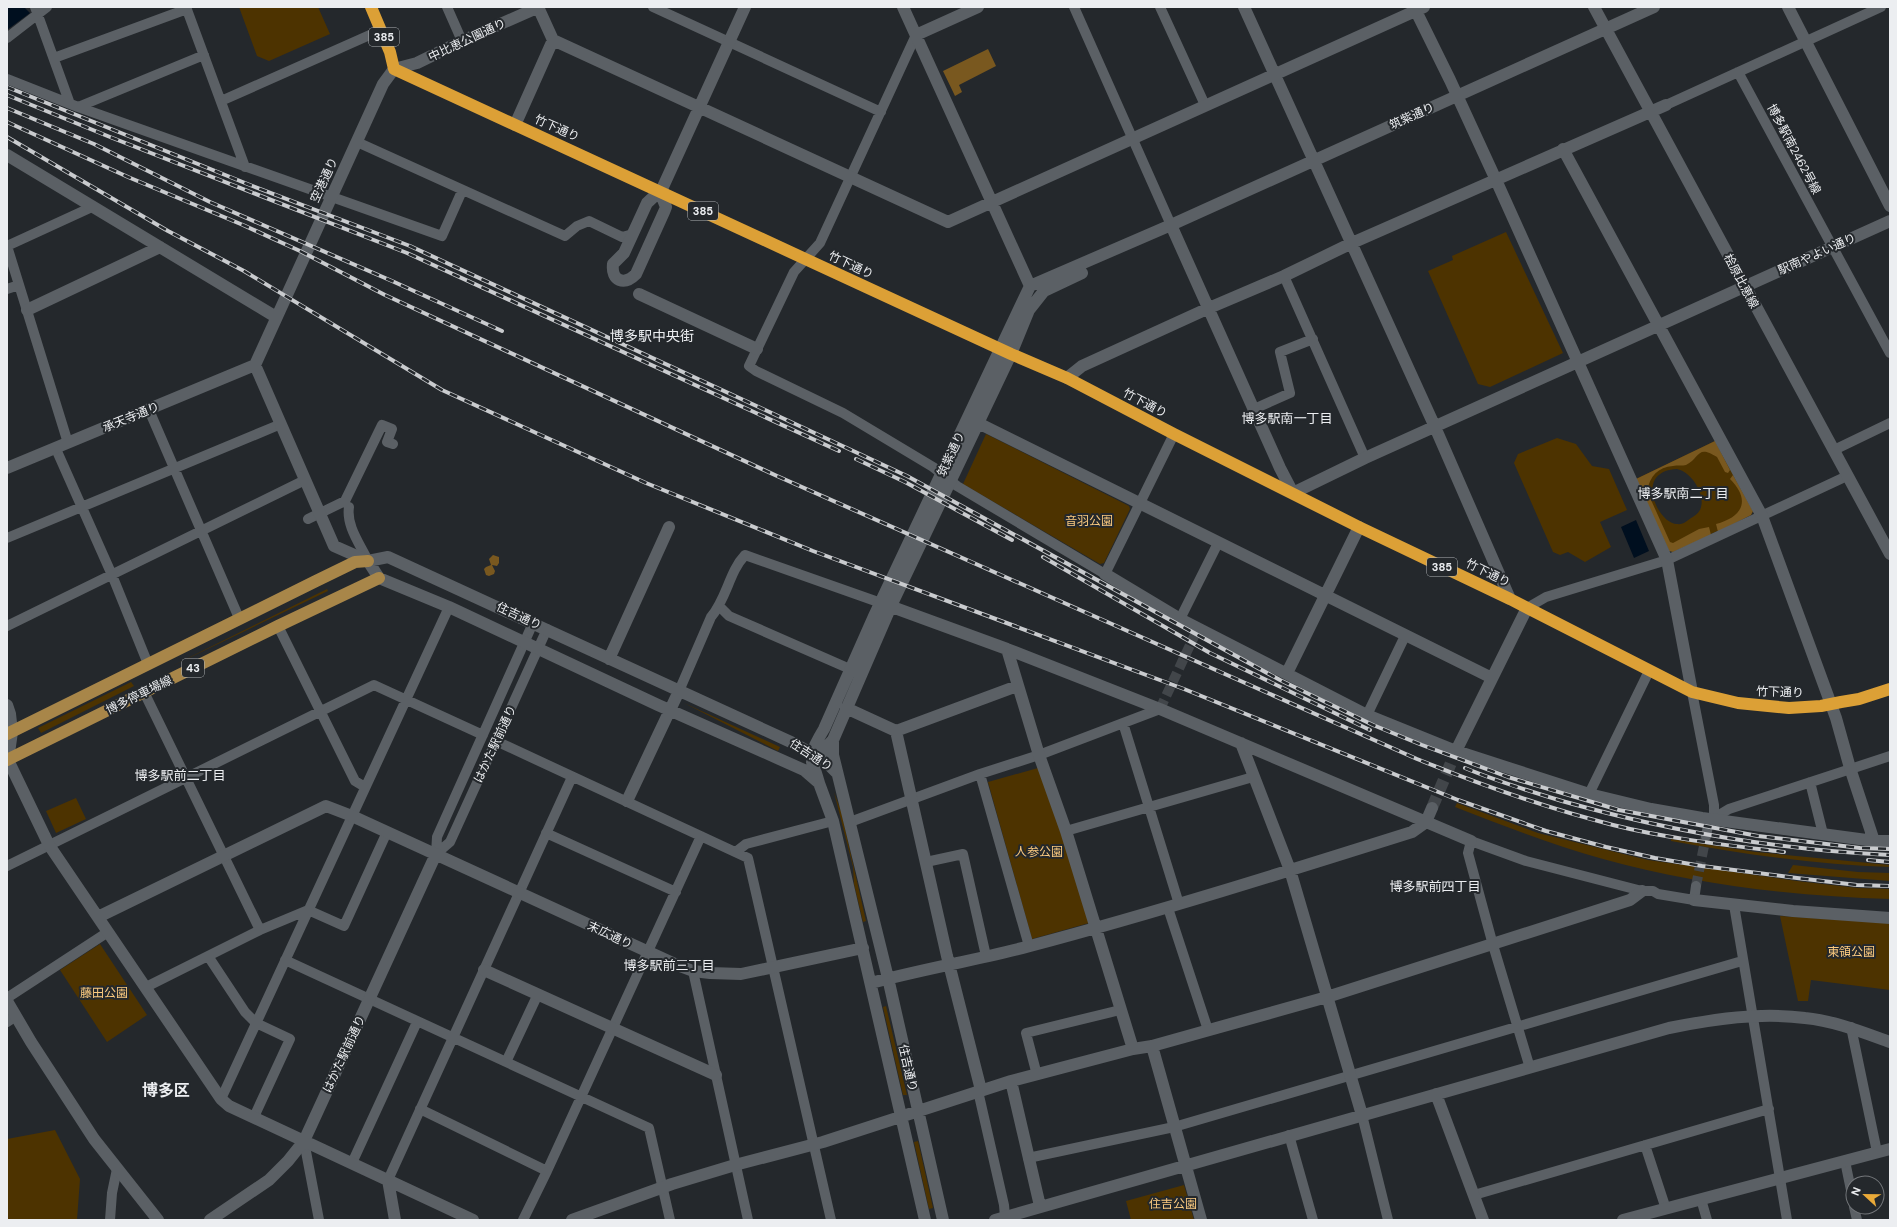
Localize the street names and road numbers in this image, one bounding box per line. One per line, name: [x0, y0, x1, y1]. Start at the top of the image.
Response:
street label: 中比恵公園通り: [426, 15, 508, 65]
road number: 385: [369, 28, 399, 46]
street label: 筑紫通り: [1387, 99, 1437, 133]
street label: 博多駅南2462号線: [1763, 101, 1825, 197]
street label: 竹下通り: [532, 111, 582, 145]
street label: 空港通り: [307, 155, 341, 205]
road number: 385: [688, 202, 718, 220]
street label: 駅南やよい通り: [1775, 230, 1859, 278]
street label: 竹下通り: [826, 248, 876, 282]
street label: 桧原比恵線: [1720, 251, 1762, 311]
street label: 竹下通り: [1120, 385, 1170, 421]
street label: 承天寺通り: [100, 398, 162, 436]
street label: 筑紫通り: [934, 429, 968, 479]
street label: 竹下通り: [1463, 555, 1513, 591]
road number: 385: [1427, 558, 1457, 576]
street label: 住吉通り: [494, 599, 544, 633]
road number: 43: [182, 659, 204, 677]
street label: 博多停車場線: [103, 672, 175, 718]
street label: 竹下通り: [1756, 683, 1804, 701]
street label: はかた駅前通り: [470, 703, 520, 785]
street label: 住吉通り: [787, 735, 835, 775]
street label: 末広通り: [585, 918, 635, 952]
street label: はかた駅前通り: [319, 1013, 369, 1095]
street label: 住吉通り: [895, 1043, 921, 1093]

